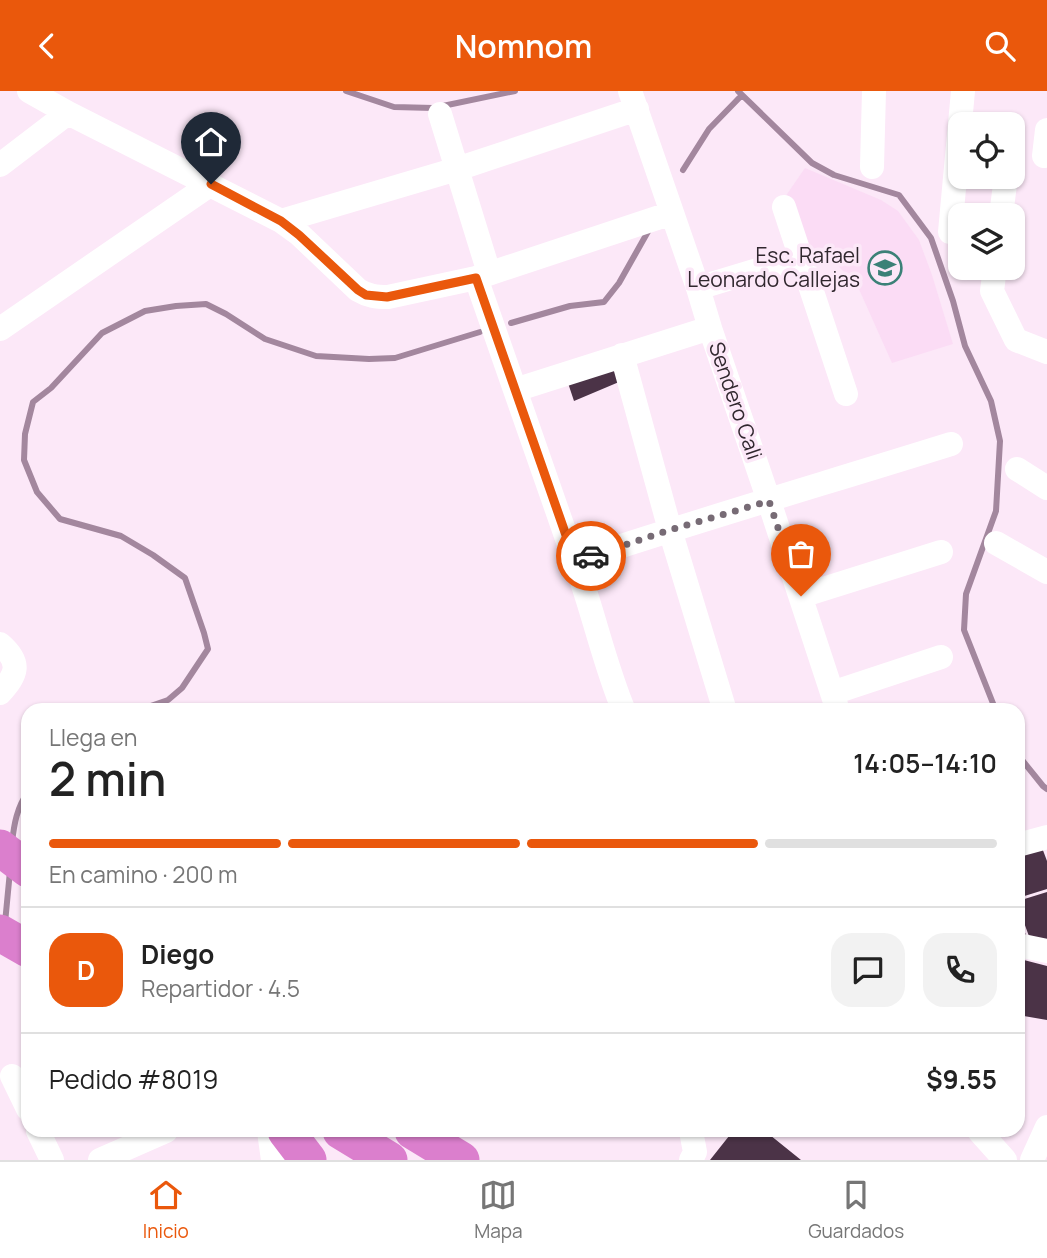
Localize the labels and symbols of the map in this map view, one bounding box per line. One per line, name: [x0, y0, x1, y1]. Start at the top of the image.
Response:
pin: [181, 112, 241, 184]
place label: Esc. Rafael Leonardo Callejas: [687, 241, 860, 293]
school or university icon: Esc. Rafael Leonardo Callejas: [866, 249, 904, 287]
street label: Sendero Cali: [703, 338, 769, 463]
courier: [556, 521, 626, 591]
pin: [771, 524, 831, 596]

